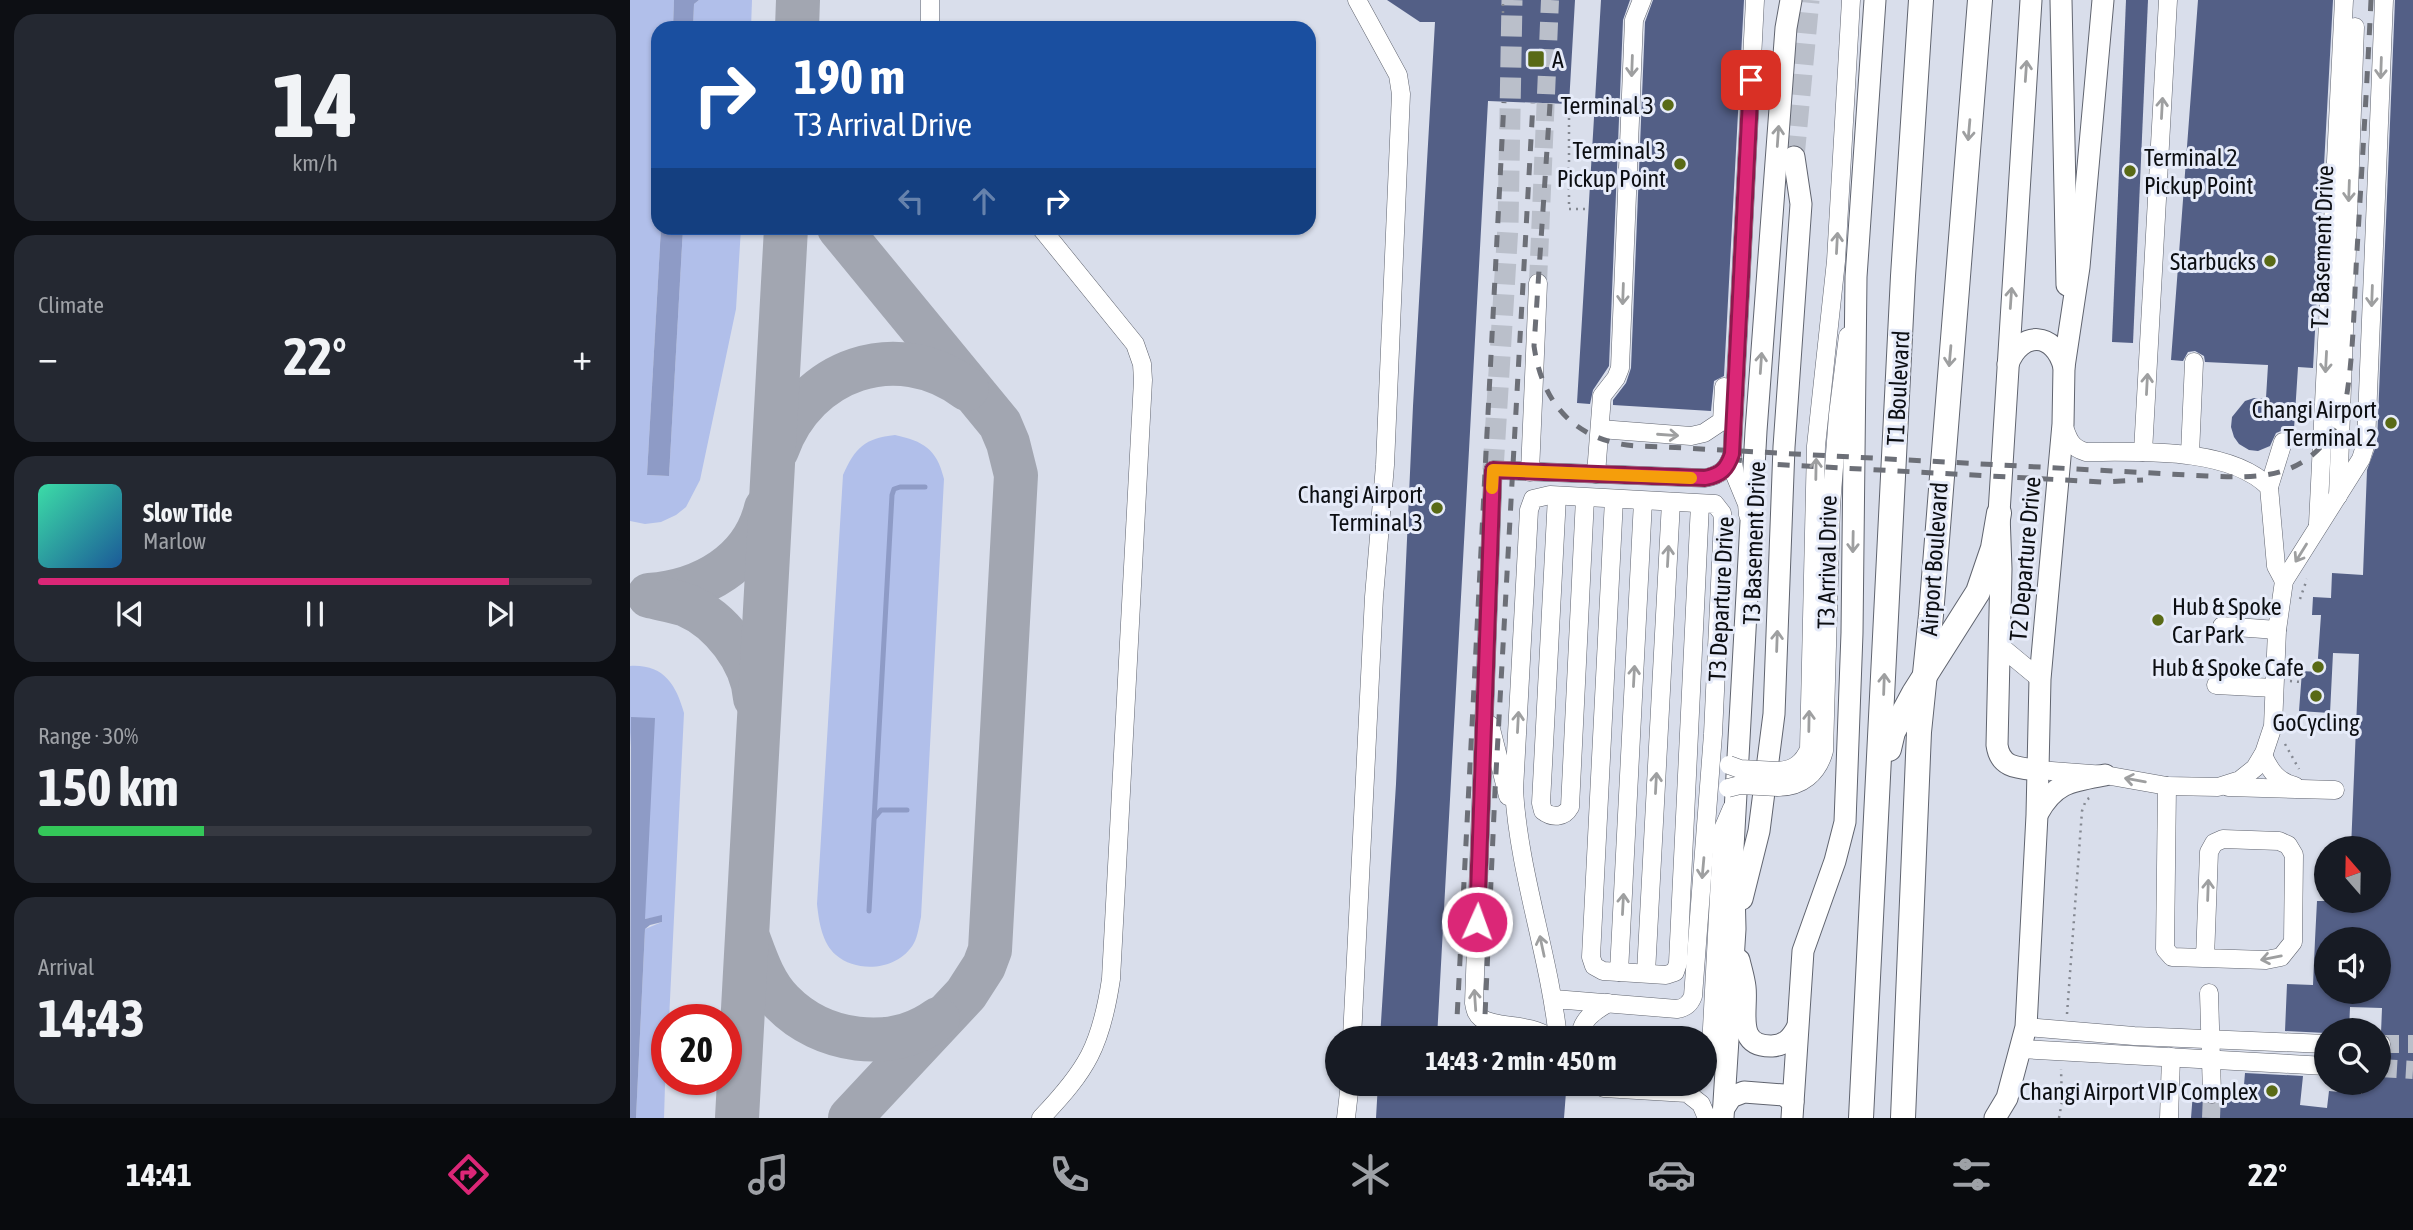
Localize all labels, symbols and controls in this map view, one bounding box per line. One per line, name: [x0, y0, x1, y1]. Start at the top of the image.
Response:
place label: A: [1552, 46, 1564, 73]
text: 190 m: [794, 48, 905, 104]
icon: right: [679, 49, 770, 140]
marker: A: [1526, 49, 1546, 69]
pin: [1721, 50, 1781, 110]
text: 14: [272, 52, 358, 156]
one-way arrow: [1625, 55, 1638, 78]
one-way arrow: [2375, 56, 2388, 79]
one-way arrow: [2020, 60, 2033, 82]
icon: arrive: [1732, 61, 1770, 99]
place label: Terminal 3: [1560, 92, 1654, 119]
marker: Terminal 3: [1660, 97, 1676, 113]
one-way arrow: [2156, 97, 2169, 120]
text: T3 Arrival Drive: [794, 106, 972, 143]
one-way arrow: [1962, 118, 1975, 141]
one-way arrow: [1772, 125, 1785, 148]
place label: Terminal 3 Pickup Point: [1557, 137, 1666, 192]
place label: Terminal 2 Pickup Point: [2144, 144, 2253, 199]
text: km/h: [292, 150, 338, 176]
marker: Terminal 3 Pickup Point: [1672, 156, 1688, 172]
marker: Terminal 2 Pickup Point: [2122, 163, 2138, 179]
street label: T2 Basement Drive: [2306, 165, 2338, 329]
one-way arrow: [2342, 179, 2355, 202]
icon: left: [892, 182, 930, 220]
icon: ahead: [965, 182, 1003, 220]
icon: right: [1038, 182, 1076, 220]
one-way arrow: [1830, 232, 1843, 255]
place label: Starbucks: [2170, 248, 2256, 275]
marker: Starbucks: [2262, 253, 2278, 269]
one-way arrow: [1616, 282, 1629, 305]
one-way arrow: [2366, 284, 2379, 307]
one-way arrow: [2005, 286, 2018, 309]
text: Climate: [38, 292, 104, 318]
text: 22°: [283, 326, 347, 386]
street label: T1 Boulevard: [1881, 330, 1915, 446]
text: −: [38, 335, 58, 378]
text: +: [572, 335, 592, 378]
one-way arrow: [1943, 345, 1956, 367]
one-way arrow: [2319, 350, 2332, 373]
one-way arrow: [1755, 352, 1768, 375]
one-way arrow: [2141, 374, 2154, 396]
place label: Changi Airport Terminal 2: [2252, 396, 2377, 451]
marker: Changi Airport Terminal 2: [2383, 415, 2399, 431]
one-way arrow: [1656, 429, 1679, 442]
one-way arrow: [1809, 458, 1822, 481]
street label: T3 Basement Drive: [1738, 461, 1770, 625]
street label: T2 Departure Drive: [2004, 476, 2046, 642]
place label: Changi Airport Terminal 3: [1298, 481, 1423, 536]
street label: Airport Boulevard: [1915, 481, 1953, 637]
street label: T3 Arrival Drive: [1812, 495, 1842, 629]
text: Slow Tide: [143, 498, 233, 528]
marker: Changi Airport Terminal 3: [1429, 500, 1445, 516]
street label: T3 Departure Drive: [1703, 516, 1739, 682]
text: Marlow: [143, 528, 206, 554]
one-way arrow: [1846, 530, 1860, 553]
one-way arrow: [2294, 543, 2308, 563]
one-way arrow: [1662, 544, 1675, 567]
place label: Hub & Spoke Car Park: [2172, 593, 2282, 648]
icon: previous: [111, 595, 149, 633]
icon: pause: [296, 595, 334, 633]
icon: next: [481, 595, 519, 633]
marker: Hub & Spoke Car Park: [2150, 612, 2166, 628]
one-way arrow: [1770, 630, 1783, 653]
place label: Hub & Spoke Cafe: [2152, 654, 2304, 681]
marker: Hub & Spoke Cafe: [2310, 659, 2326, 675]
one-way arrow: [1628, 666, 1641, 688]
one-way arrow: [1878, 672, 1891, 695]
marker: GoCycling: [2308, 688, 2324, 704]
place label: GoCycling: [2272, 709, 2360, 736]
one-way arrow: [1803, 710, 1816, 733]
one-way arrow: [1511, 711, 1524, 734]
text: Range · 30%: [38, 723, 138, 749]
text: 150 km: [38, 757, 179, 817]
one-way arrow: [1650, 772, 1663, 795]
one-way arrow: [2124, 773, 2147, 786]
north arrow: [2314, 836, 2390, 914]
map controls: [2314, 836, 2391, 1095]
one-way arrow: [1696, 856, 1709, 879]
one-way arrow: [2202, 878, 2215, 901]
position arrow: [1440, 885, 1514, 959]
one-way arrow: [1616, 892, 1629, 915]
button: sound: [2314, 927, 2391, 1004]
one-way arrow: [1535, 935, 1549, 958]
one-way arrow: [2260, 951, 2283, 965]
text: Arrival: [38, 954, 94, 980]
text: 14:43: [38, 988, 145, 1048]
one-way arrow: [1468, 989, 1481, 1012]
speed limit sign: 20: [651, 1004, 742, 1095]
button: search: [2314, 1018, 2391, 1095]
text: 14:43 · 2 min · 450 m: [1426, 1046, 1616, 1076]
place label: Changi Airport VIP Complex: [2019, 1078, 2258, 1105]
marker: Changi Airport VIP Complex: [2264, 1083, 2280, 1099]
icon: directions: [444, 1150, 493, 1199]
icon: music: [744, 1150, 793, 1199]
icon: phone: [1045, 1150, 1094, 1199]
icon: climate: [1346, 1150, 1395, 1199]
icon: car: [1647, 1150, 1696, 1199]
icon: filters: [1947, 1150, 1996, 1199]
text: 14:41: [126, 1156, 192, 1193]
text: 22°: [2248, 1156, 2287, 1193]

